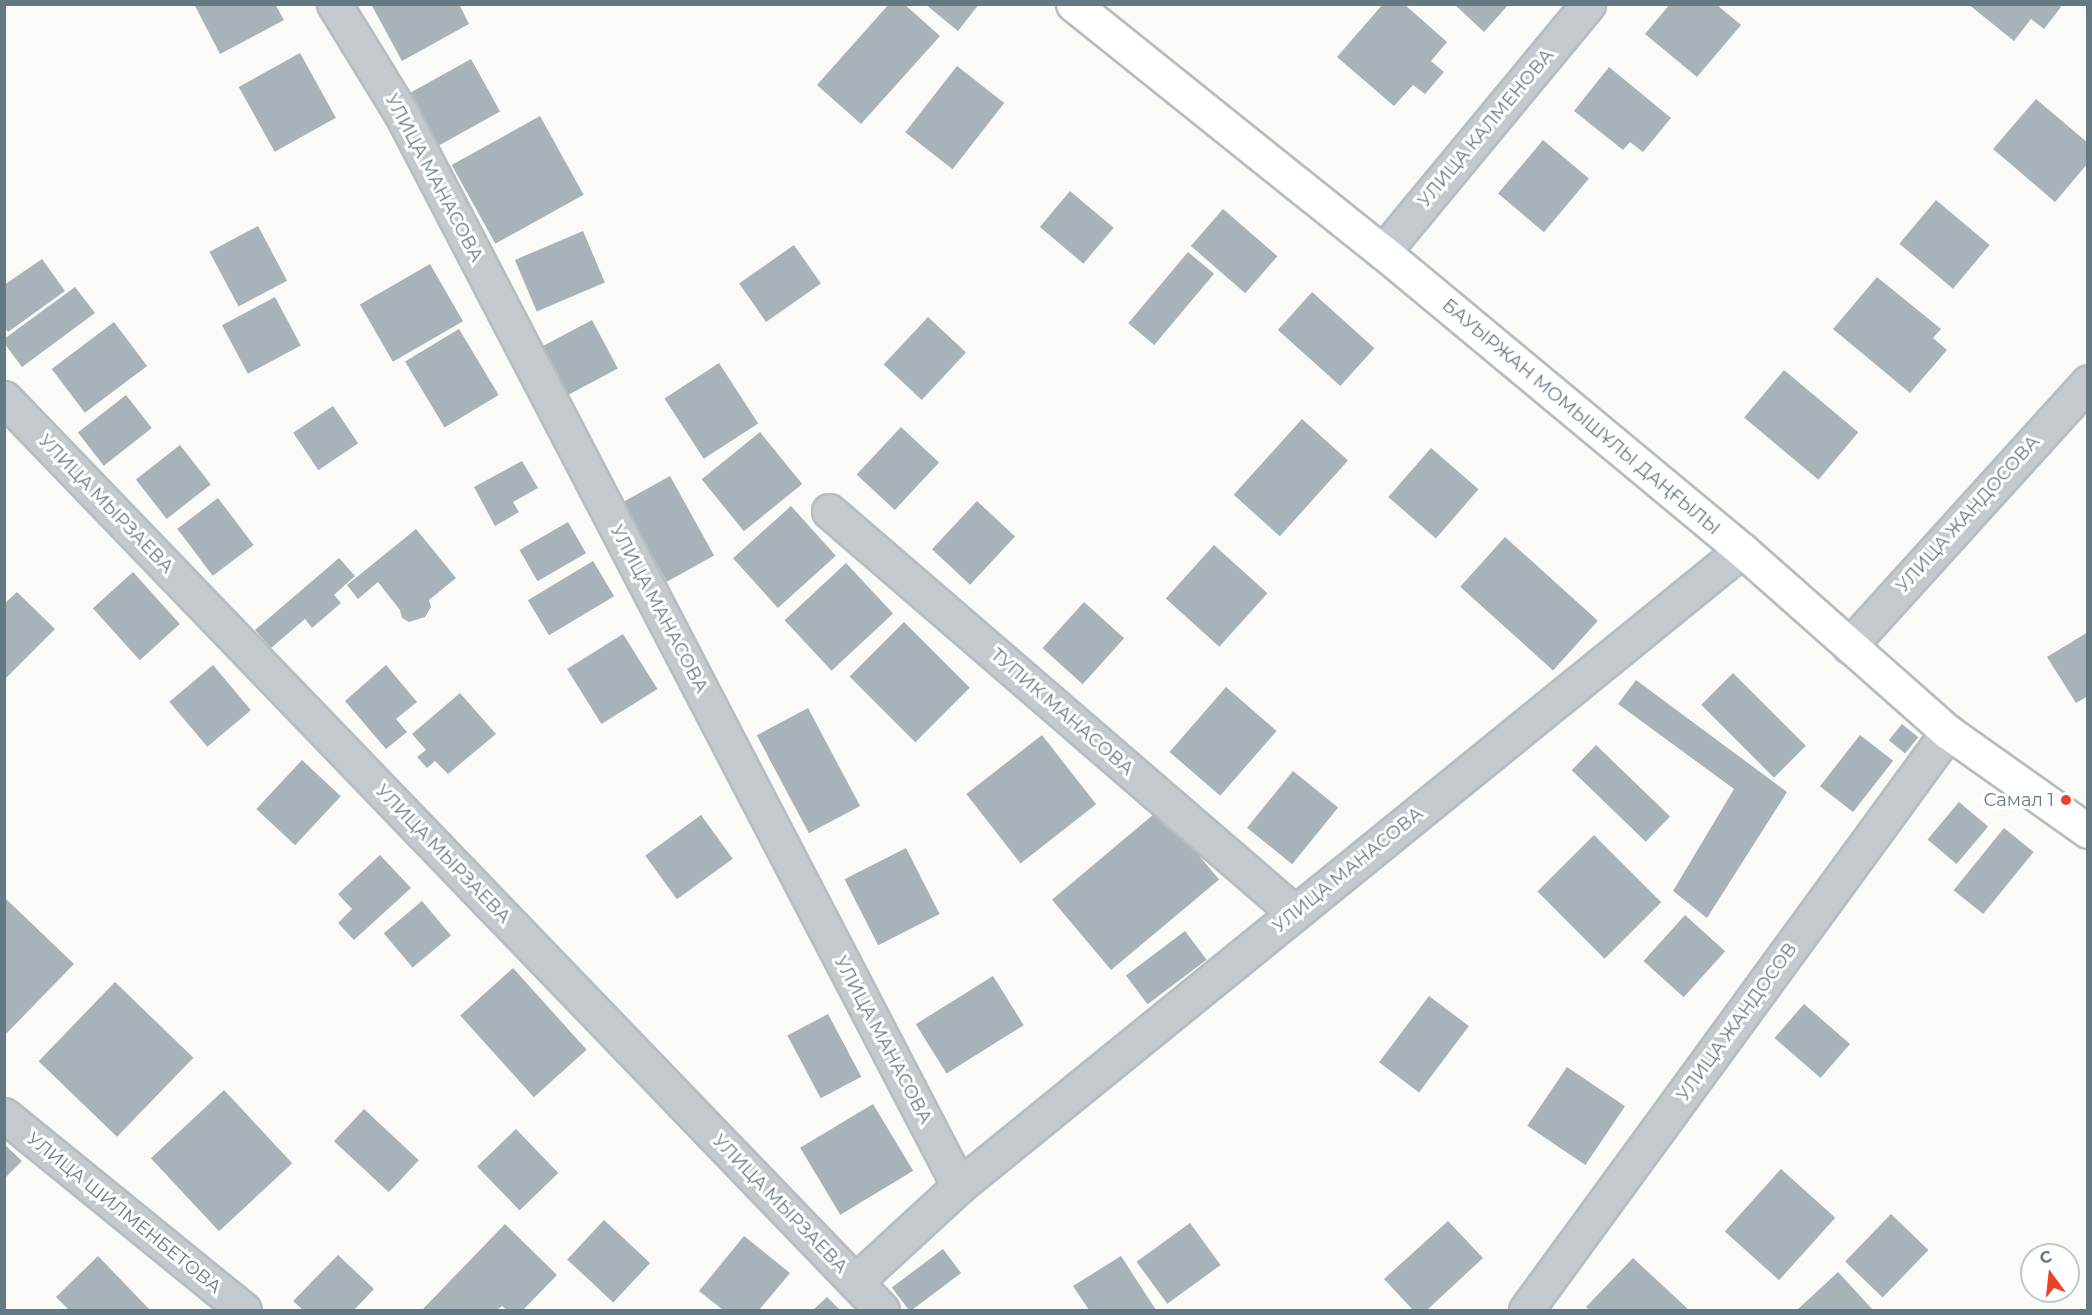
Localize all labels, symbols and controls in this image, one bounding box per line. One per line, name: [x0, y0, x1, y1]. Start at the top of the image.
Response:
street label: УЛИЦА КАЛМЕНОВА: [1414, 45, 1558, 211]
street label: УЛИЦА МАНАСОВА: [381, 90, 487, 266]
street label: БАУЫРЖАН МОМЫШҰЛЫ ДАҢҒЫЛЫ: [1438, 294, 1724, 540]
street label: УЛИЦА МЫРЗАЕВА: [34, 430, 178, 578]
street label: УЛИЦА ЖАНДОСОВА: [1892, 431, 2044, 597]
street label: УЛИЦА МАНАСОВА: [606, 521, 712, 697]
street label: ТУПИК МАНАСОВА: [986, 644, 1138, 780]
street label: УЛИЦА МЫРЗАЕВА: [371, 780, 515, 928]
place label: Самал 1: [1983, 789, 2054, 811]
marker: Самал 1: [2059, 793, 2073, 807]
street label: УЛИЦА МАНАСОВА: [1269, 803, 1427, 937]
street label: УЛИЦА ЖАНДОСОВ: [1672, 939, 1802, 1105]
street label: УЛИЦА МАНАСОВА: [830, 952, 936, 1128]
street label: УЛИЦА ШИЛМЕНБЕТОВА: [23, 1128, 225, 1298]
street label: УЛИЦА МЫРЗАЕВА: [708, 1130, 852, 1278]
north arrow: [2020, 1243, 2080, 1303]
text: С: [2038, 1246, 2054, 1268]

